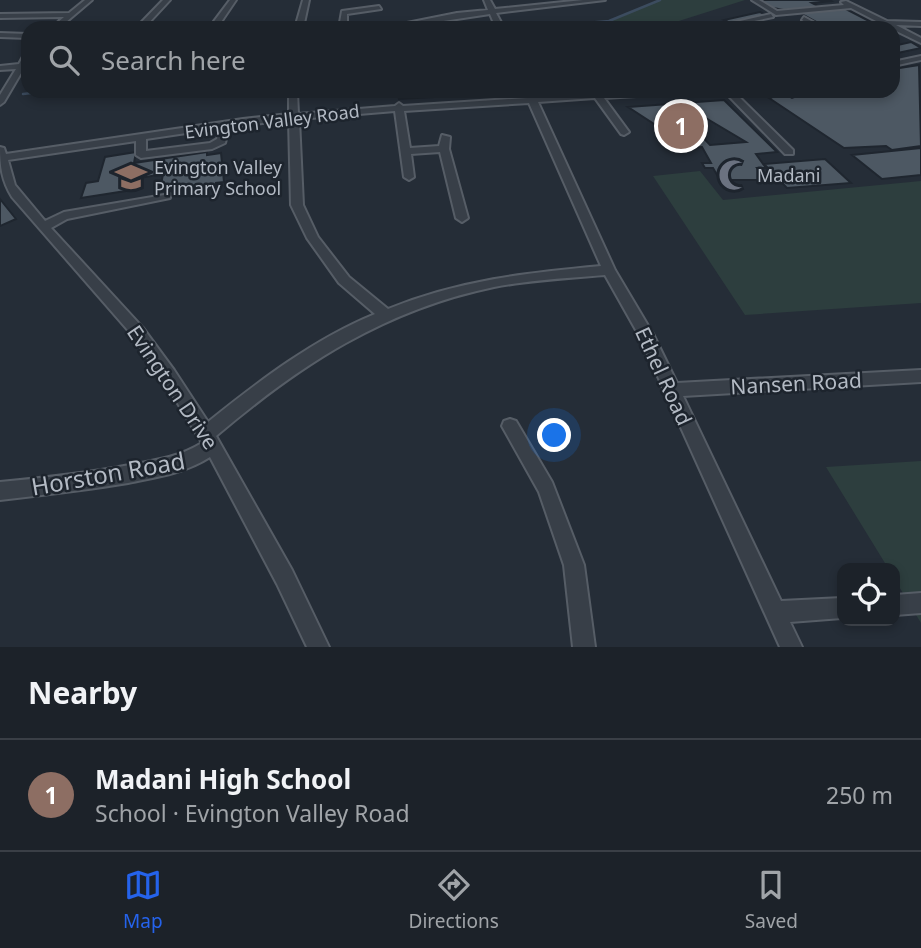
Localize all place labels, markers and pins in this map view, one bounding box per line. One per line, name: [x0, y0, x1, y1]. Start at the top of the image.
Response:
pin: 1: [658, 100, 704, 152]
place label: Evington Valley Primary School: [154, 155, 283, 200]
mosque icon: Madani: [717, 158, 751, 192]
school or university icon: Evington Valley Primary School: [114, 160, 148, 194]
place label: Madani: [757, 163, 820, 187]

